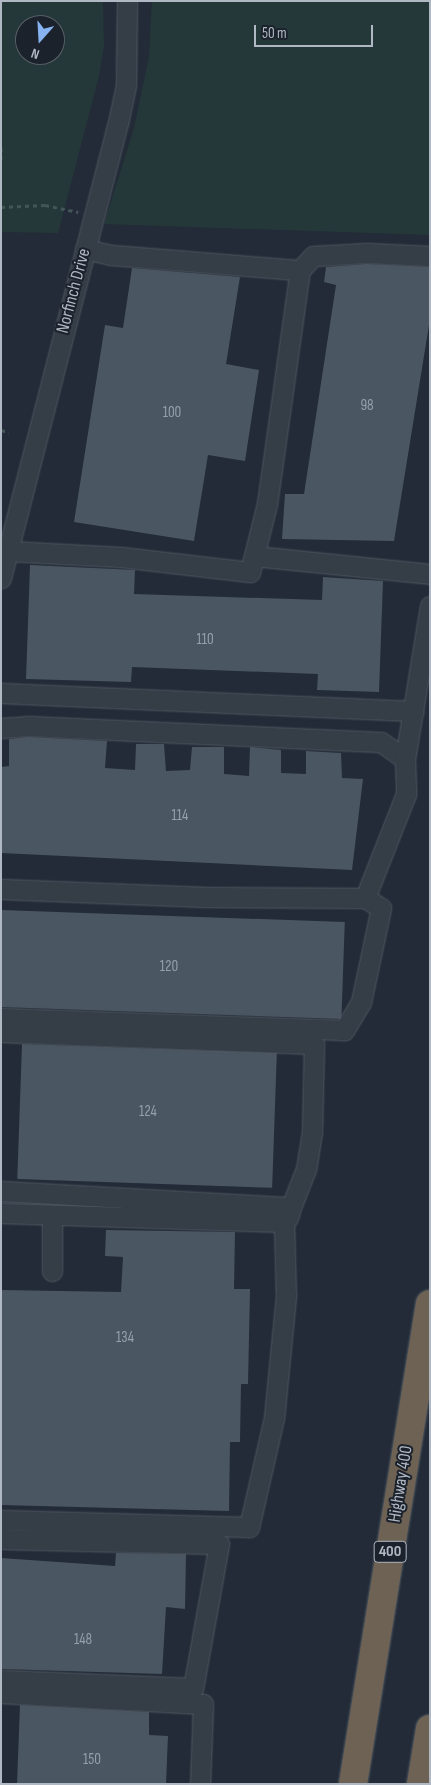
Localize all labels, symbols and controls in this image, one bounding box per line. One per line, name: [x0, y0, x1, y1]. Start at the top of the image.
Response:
north arrow: [15, 15, 65, 65]
scale bar: [256, 15, 375, 47]
text: 50 m: [262, 24, 287, 43]
text: N: [29, 44, 42, 63]
street label: Norfinch Drive: [52, 246, 96, 336]
house number: 98: [360, 397, 374, 415]
house number: 100: [163, 404, 181, 422]
house number: 110: [196, 631, 214, 649]
house number: 114: [172, 807, 188, 825]
house number: 120: [160, 958, 178, 976]
house number: 124: [139, 1103, 157, 1121]
house number: 134: [116, 1329, 134, 1347]
street label: Highway 400: [384, 1444, 418, 1524]
road number: 400: [372, 1538, 408, 1565]
house number: 148: [74, 1631, 92, 1649]
house number: 150: [83, 1751, 101, 1769]

